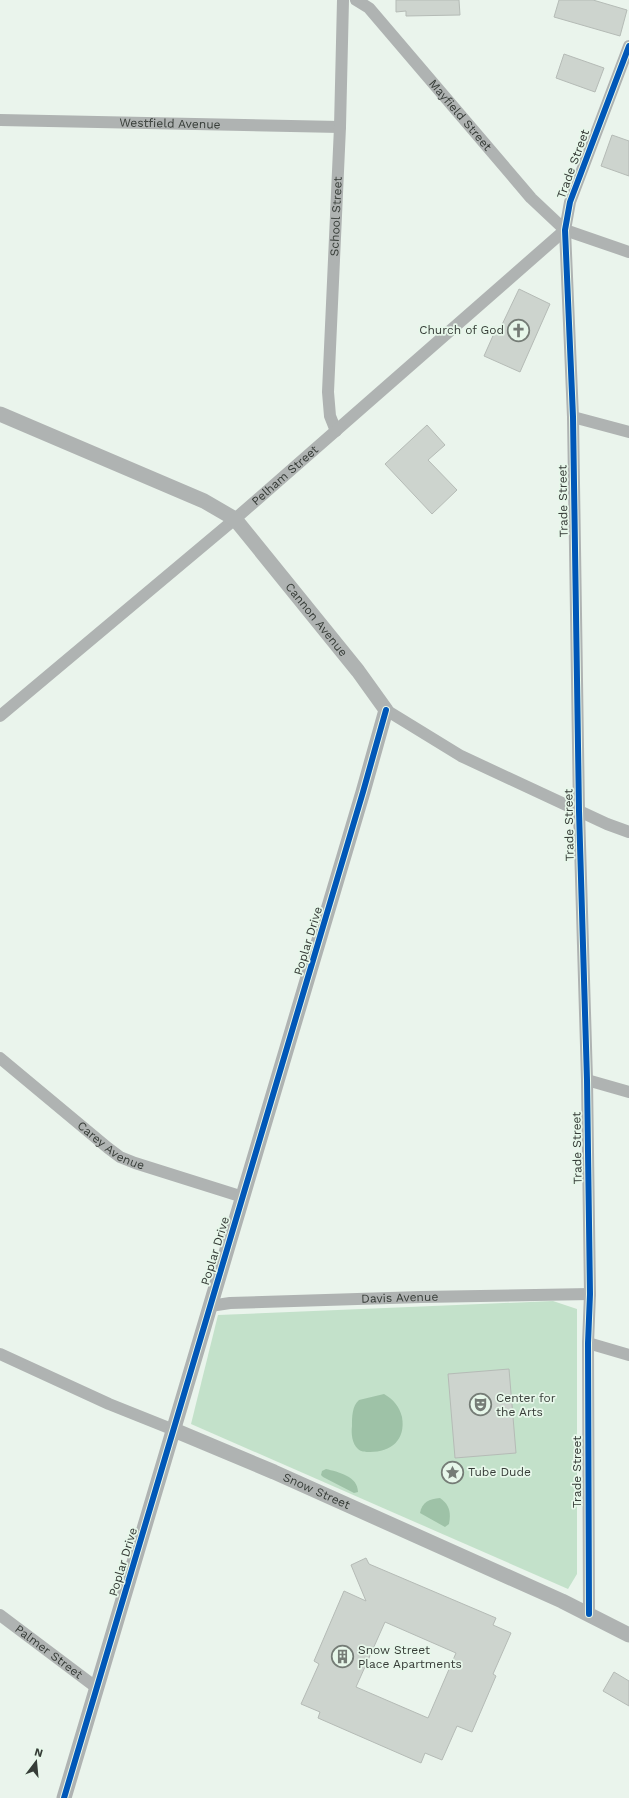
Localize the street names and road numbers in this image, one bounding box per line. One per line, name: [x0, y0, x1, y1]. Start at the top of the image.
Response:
street label: Mayfield Street: [426, 77, 495, 154]
street label: Westfield Avenue: [119, 115, 221, 132]
street label: Trade Street: [554, 127, 592, 201]
street label: School Street: [327, 176, 345, 257]
street label: Pelham Street: [249, 442, 321, 508]
street label: Trade Street: [555, 465, 571, 537]
street label: Cannon Avenue: [282, 580, 350, 659]
street label: Trade Street: [561, 789, 577, 861]
street label: Poplar Drive: [291, 905, 325, 977]
street label: Trade Street: [569, 1112, 585, 1184]
street label: Carey Avenue: [74, 1118, 146, 1173]
street label: Poplar Drive: [198, 1215, 232, 1287]
street label: Davis Avenue: [361, 1290, 438, 1306]
street label: Trade Street: [570, 1436, 584, 1508]
street label: Snow Street: [281, 1470, 352, 1512]
street label: Poplar Drive: [106, 1526, 140, 1598]
street label: Palmer Street: [12, 1622, 85, 1682]

